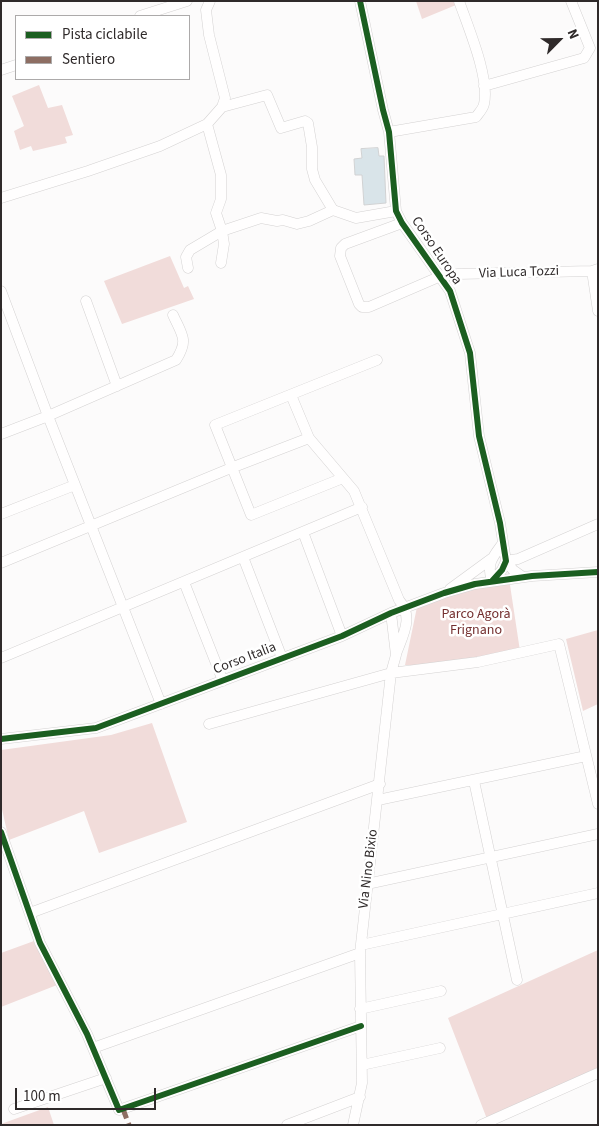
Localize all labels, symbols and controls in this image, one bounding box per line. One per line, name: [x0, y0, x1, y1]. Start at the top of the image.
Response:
legend: [15, 15, 190, 80]
north arrow: [534, 15, 584, 65]
text: Pista ciclabile: [62, 24, 147, 45]
text: N: [562, 26, 584, 42]
text: Sentiero: [62, 49, 115, 70]
street label: Corso Europa: [407, 214, 465, 288]
street label: Via Luca Tozzi: [479, 263, 559, 283]
park label: Parco Agorà Frignano: [441, 607, 511, 640]
street label: Corso Italia: [211, 639, 279, 679]
street label: Via Nino Bixio: [356, 828, 382, 910]
scale bar: [18, 1078, 159, 1110]
text: 100 m: [23, 1086, 61, 1107]

